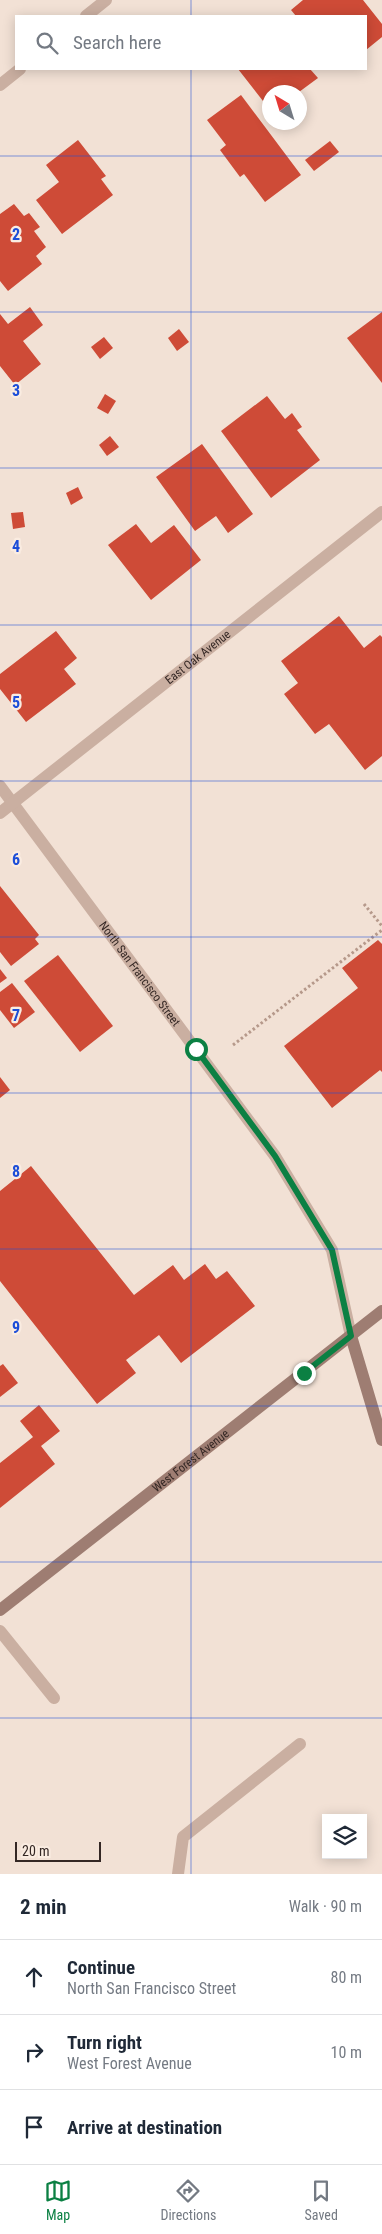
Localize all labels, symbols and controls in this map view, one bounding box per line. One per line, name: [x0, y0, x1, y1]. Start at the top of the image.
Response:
search box: [15, 15, 367, 70]
icon: search: [33, 29, 61, 57]
text: Search here: [73, 31, 161, 54]
north arrow: [262, 85, 307, 130]
text: 2: [12, 225, 20, 244]
text: 3: [12, 381, 20, 400]
text: 4: [12, 537, 20, 556]
street label: East Oak Avenue: [162, 627, 234, 687]
text: 5: [12, 693, 20, 712]
text: 6: [12, 850, 20, 869]
street label: North San Francisco Street: [96, 919, 183, 1029]
text: 7: [12, 1006, 20, 1025]
route start: [185, 1038, 208, 1061]
text: 8: [12, 1162, 20, 1181]
text: 9: [12, 1318, 20, 1337]
route end: [293, 1362, 316, 1385]
street label: West Forest Avenue: [149, 1426, 232, 1495]
map controls: [322, 1814, 367, 1859]
button: layers: [322, 1814, 367, 1859]
scale bar: [15, 1839, 101, 1862]
text: 20 m: [22, 1843, 50, 1859]
text: 2 min: [20, 1895, 67, 1919]
text: Walk · 90 m: [289, 1897, 362, 1916]
text: Continue: [67, 1956, 135, 1979]
icon: ahead: [20, 1963, 48, 1991]
text: 80 m: [330, 1968, 362, 1987]
text: North San Francisco Street: [67, 1979, 236, 1998]
text: Turn right: [67, 2031, 142, 2054]
icon: right: [20, 2038, 48, 2066]
text: 10 m: [330, 2043, 362, 2062]
text: West Forest Avenue: [67, 2054, 192, 2073]
icon: arrive: [20, 2113, 48, 2141]
text: Arrive at destination: [67, 2116, 222, 2139]
tab: Map: [44, 2177, 72, 2223]
tab: Directions: [160, 2177, 216, 2223]
tab: Saved: [305, 2177, 338, 2223]

